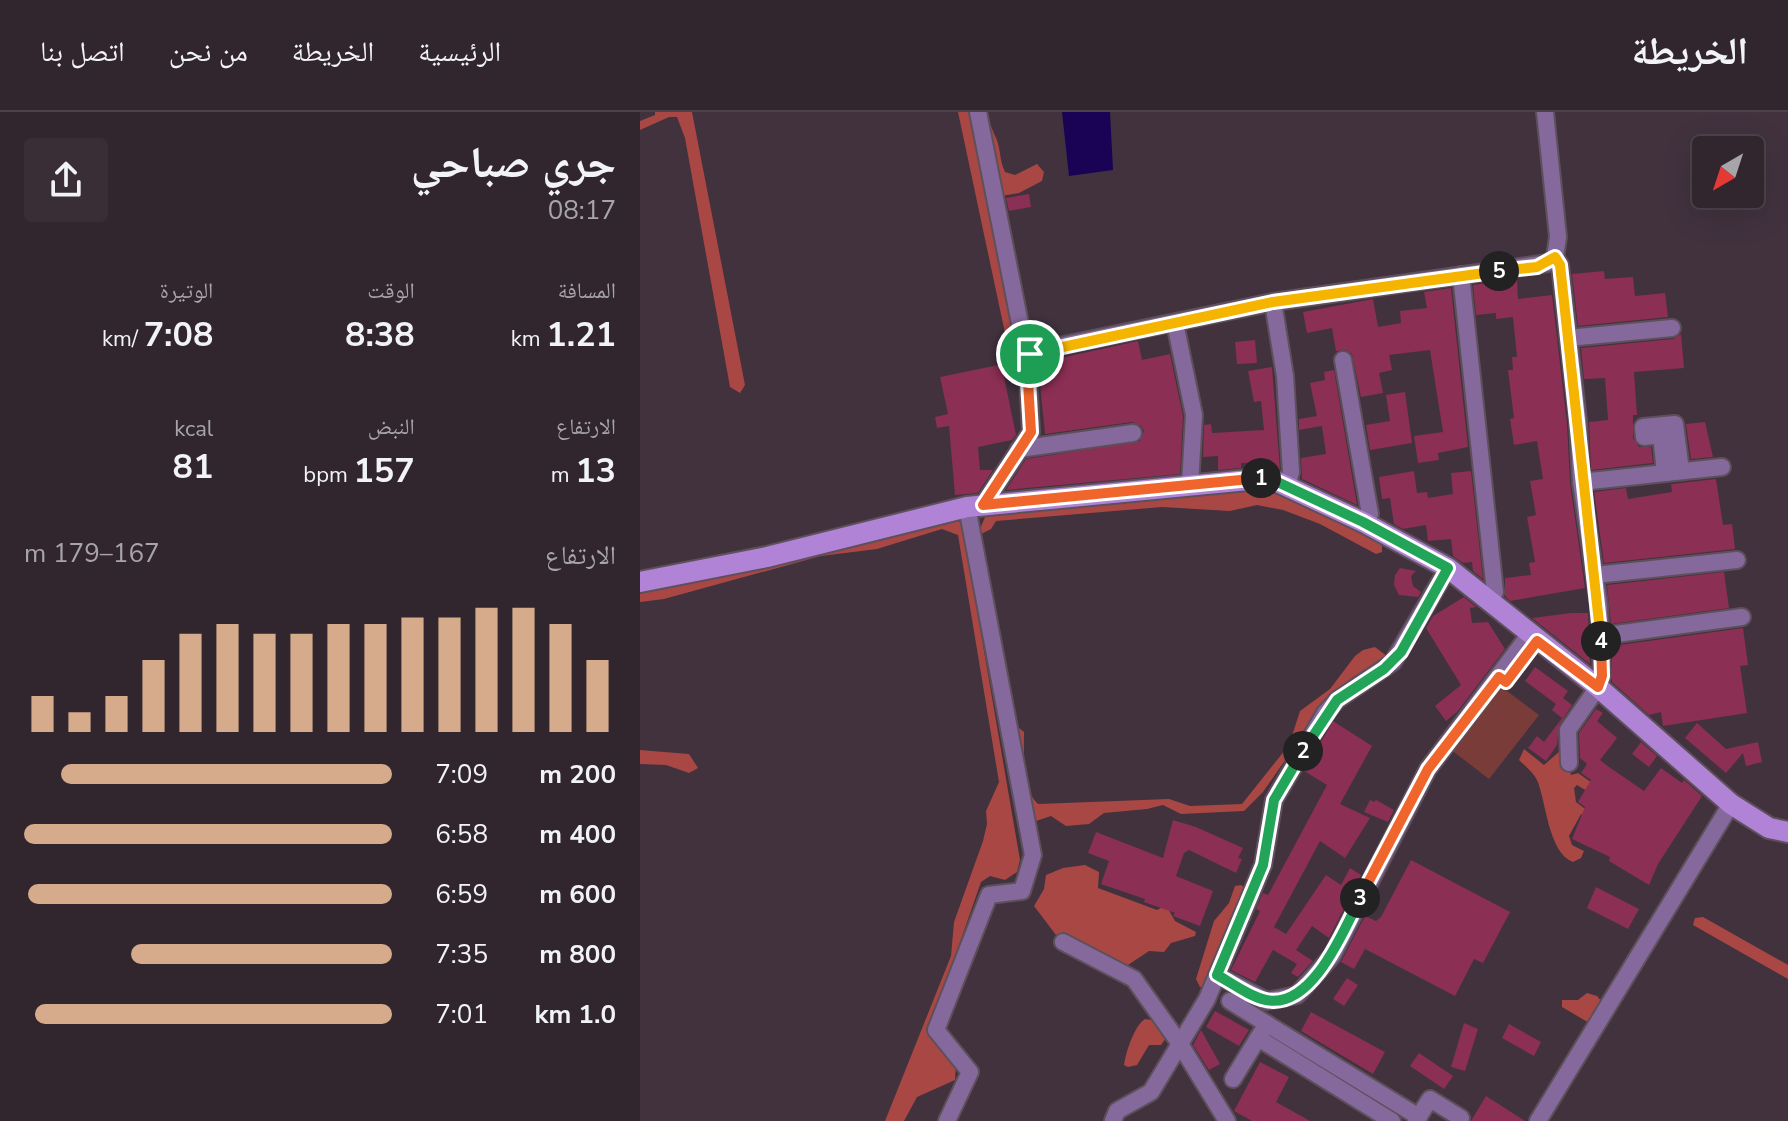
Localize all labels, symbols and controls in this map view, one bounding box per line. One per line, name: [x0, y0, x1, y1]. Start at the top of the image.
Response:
text: الخريطة: [1631, 26, 1748, 77]
text: اتصل بنا: [40, 33, 125, 71]
text: من نحن: [169, 33, 248, 71]
text: الخريطة: [292, 33, 374, 71]
text: الرئيسية: [418, 33, 501, 71]
text: جري صباحي: [411, 133, 616, 193]
north arrow: [1692, 136, 1764, 208]
map controls: [1692, 136, 1764, 208]
button: share: [24, 138, 108, 222]
text: 08:17: [548, 193, 616, 228]
pin: 5: [1479, 251, 1519, 291]
text: 5: [1492, 256, 1506, 286]
text: الوتيرة: [160, 276, 213, 306]
text: الوقت: [367, 276, 415, 306]
text: المسافة: [558, 276, 616, 306]
text: 7:08: [144, 312, 213, 358]
text: 8:38: [345, 312, 415, 358]
text: 1.21: [546, 312, 616, 358]
pin: [996, 320, 1064, 388]
text: /km: [102, 324, 144, 354]
text: km: [511, 324, 546, 354]
icon: arrive: [1008, 332, 1052, 376]
text: النبض: [368, 412, 415, 442]
text: الارتفاع: [556, 412, 616, 442]
text: kcal: [174, 414, 213, 444]
text: 81: [173, 444, 213, 490]
text: 157: [353, 448, 415, 494]
text: 13: [575, 448, 616, 494]
pin: 1: [1241, 458, 1281, 498]
text: bpm: [303, 460, 353, 490]
text: m: [551, 460, 575, 490]
text: 1: [1254, 463, 1268, 493]
text: 167–179 m: [24, 536, 160, 571]
text: الارتفاع: [545, 538, 616, 573]
pin: 4: [1581, 621, 1621, 661]
text: 4: [1594, 626, 1608, 656]
pin: 2: [1283, 731, 1323, 771]
text: 2: [1296, 736, 1310, 766]
text: 7:09: [435, 757, 488, 792]
text: 200 m: [539, 757, 616, 792]
text: 6:58: [435, 817, 488, 852]
text: 400 m: [539, 817, 616, 852]
text: 6:59: [435, 877, 488, 912]
text: 600 m: [539, 877, 616, 912]
pin: 3: [1340, 878, 1380, 918]
text: 3: [1353, 883, 1367, 913]
text: 7:35: [435, 937, 488, 972]
text: 800 m: [539, 937, 616, 972]
text: 7:01: [435, 997, 488, 1032]
text: 1.0 km: [535, 997, 616, 1032]

